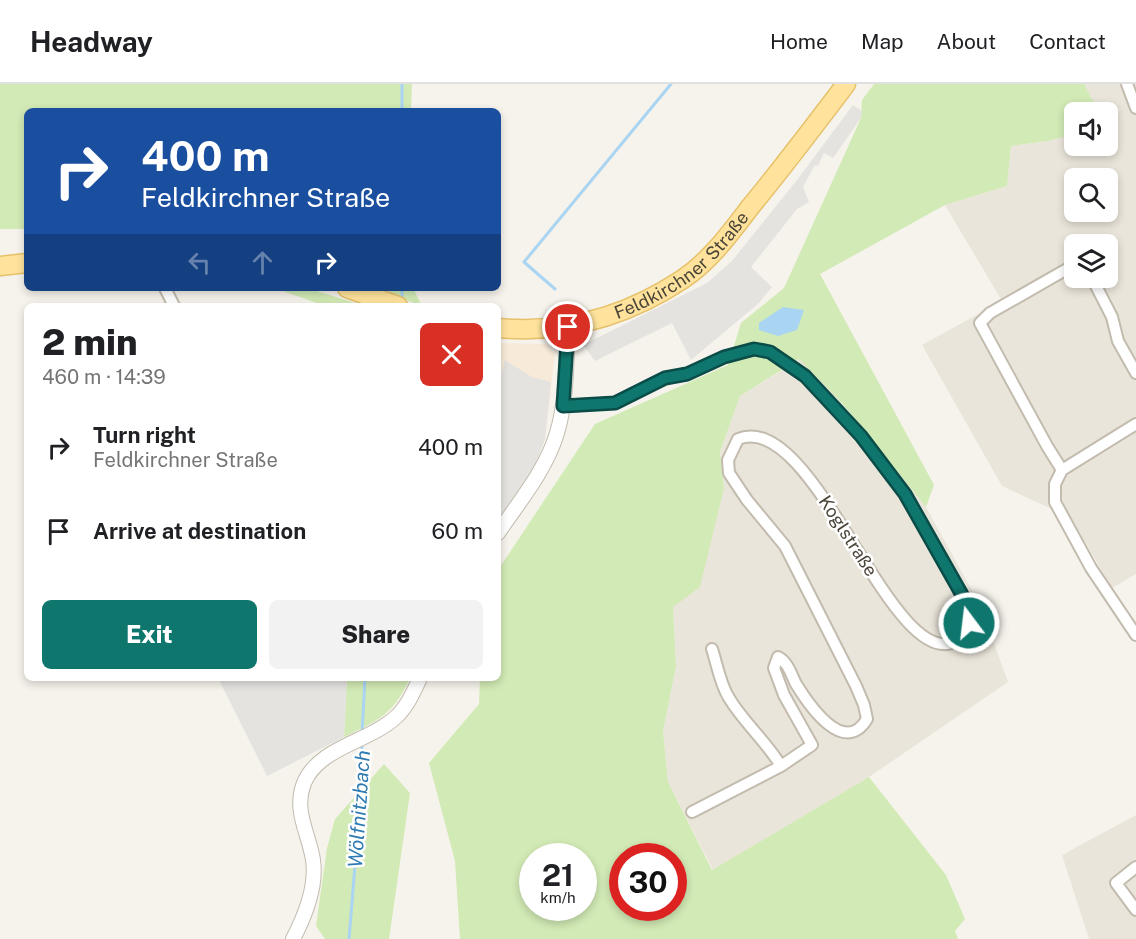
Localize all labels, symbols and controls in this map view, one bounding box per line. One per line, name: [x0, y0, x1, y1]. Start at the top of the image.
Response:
text: Headway: [30, 25, 153, 58]
text: Home: [770, 29, 828, 54]
text: Map: [861, 29, 904, 54]
text: About: [937, 29, 996, 54]
text: Contact: [1029, 29, 1106, 54]
map controls: [1064, 102, 1118, 288]
button: sound: [1064, 102, 1118, 156]
text: 400 m: [141, 131, 270, 180]
icon: right: [42, 132, 120, 210]
button: search: [1064, 168, 1118, 222]
text: Feldkirchner Straße: [141, 181, 390, 213]
street label: Feldkirchner Straße: [611, 207, 753, 323]
button: layers: [1064, 234, 1118, 288]
icon: left: [183, 246, 216, 279]
icon: ahead: [246, 246, 279, 279]
icon: right: [309, 246, 342, 279]
pin: [542, 301, 593, 352]
icon: arrive: [551, 310, 584, 343]
text: 2 min: [42, 321, 138, 363]
button: close: [420, 323, 483, 386]
text: 460 m · 14:39: [42, 365, 166, 389]
text: Turn right: [93, 422, 196, 448]
icon: right: [42, 431, 75, 464]
text: 400 m: [418, 434, 483, 460]
text: Feldkirchner Straße: [93, 448, 278, 472]
street label: Koglstraße: [815, 492, 882, 580]
icon: arrive: [42, 515, 75, 548]
text: Arrive at destination: [93, 518, 306, 544]
text: 60 m: [432, 518, 483, 544]
position arrow: [937, 591, 1001, 655]
button: Exit: [42, 600, 257, 669]
button: Share: [269, 600, 483, 669]
water label: Wölfnitzbach: [343, 749, 375, 869]
speed limit sign: 30: [609, 843, 687, 921]
text: 21: [542, 857, 574, 893]
text: km/h: [540, 889, 576, 906]

